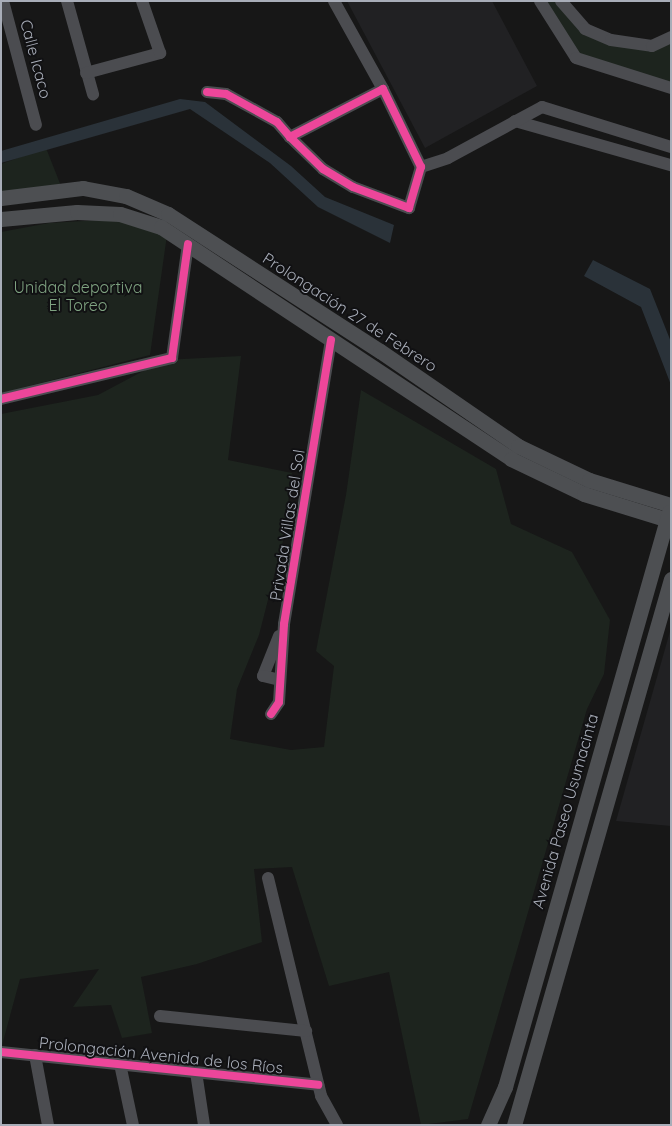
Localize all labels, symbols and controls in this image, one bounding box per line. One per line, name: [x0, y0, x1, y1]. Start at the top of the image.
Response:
street label: Calle Icaco: [16, 18, 56, 100]
street label: Prolongación 27 de Febrero: [259, 248, 441, 376]
park label: Unidad deportiva El Toreo: [14, 277, 142, 315]
street label: Privada Villas del Sol: [266, 448, 308, 602]
street label: Avenida Paseo Usumacinta: [528, 711, 602, 911]
street label: Prolongación Avenida de los Ríos: [38, 1033, 284, 1077]

